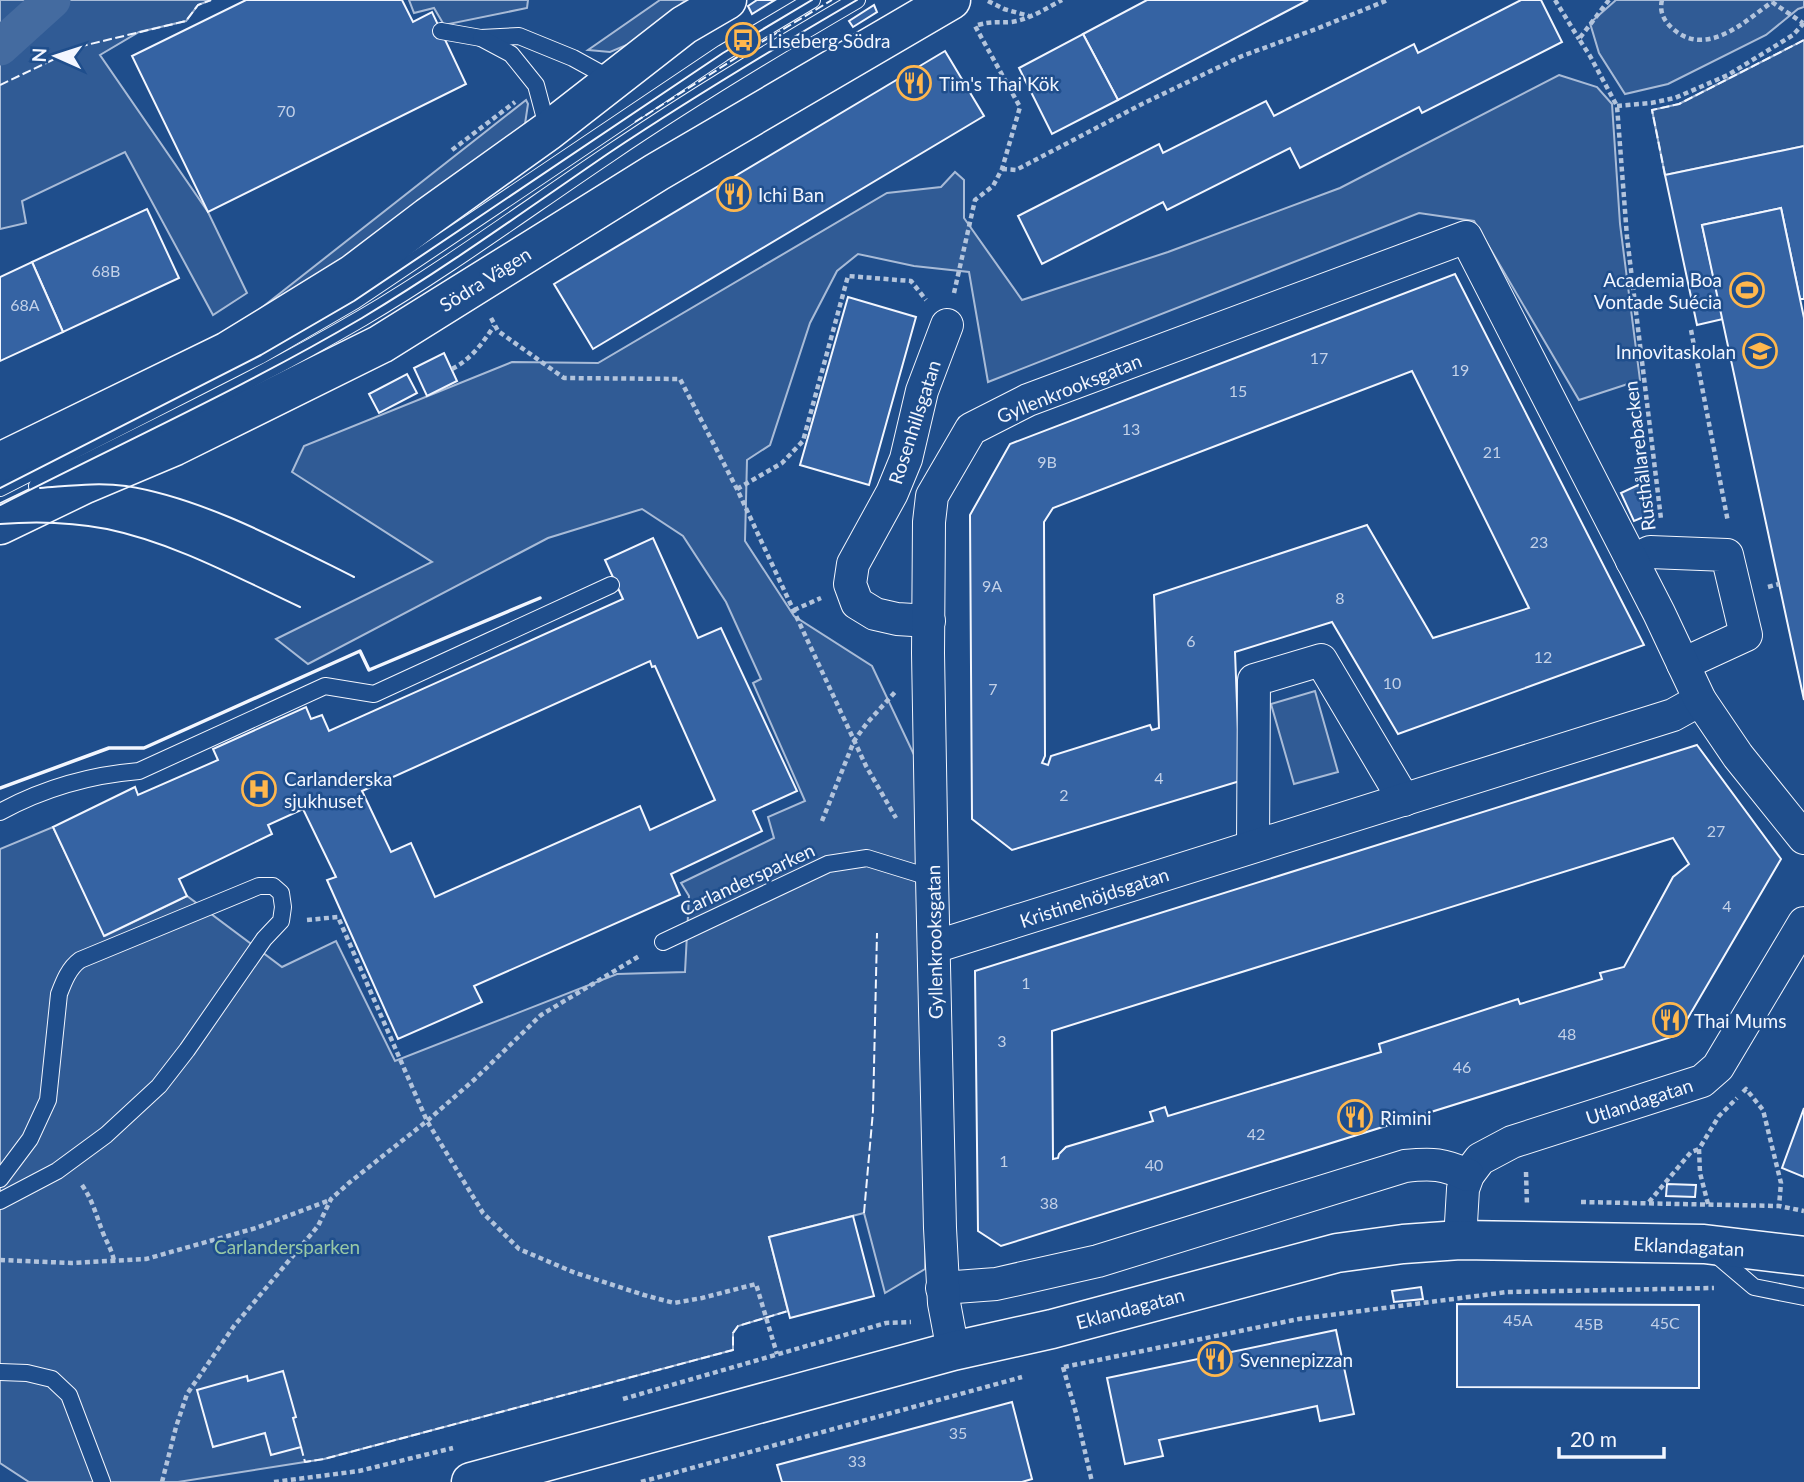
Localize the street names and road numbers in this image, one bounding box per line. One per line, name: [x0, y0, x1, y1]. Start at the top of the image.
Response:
street label: Södra Vägen: [435, 242, 535, 316]
street label: Gyllenkrooksgatan: [993, 348, 1145, 428]
street label: Rosenhillsgatan: [883, 357, 945, 487]
street label: Rusthållarebacken: [1618, 380, 1660, 532]
street label: Carlandersparken: [676, 838, 818, 920]
street label: Kristinehöjdsgatan: [1017, 862, 1171, 932]
street label: Gyllenkrooksgatan: [921, 865, 947, 1019]
street label: Utlandagatan: [1583, 1073, 1695, 1129]
street label: Eklandagatan: [1633, 1232, 1745, 1260]
street label: Eklandagatan: [1073, 1282, 1187, 1334]

